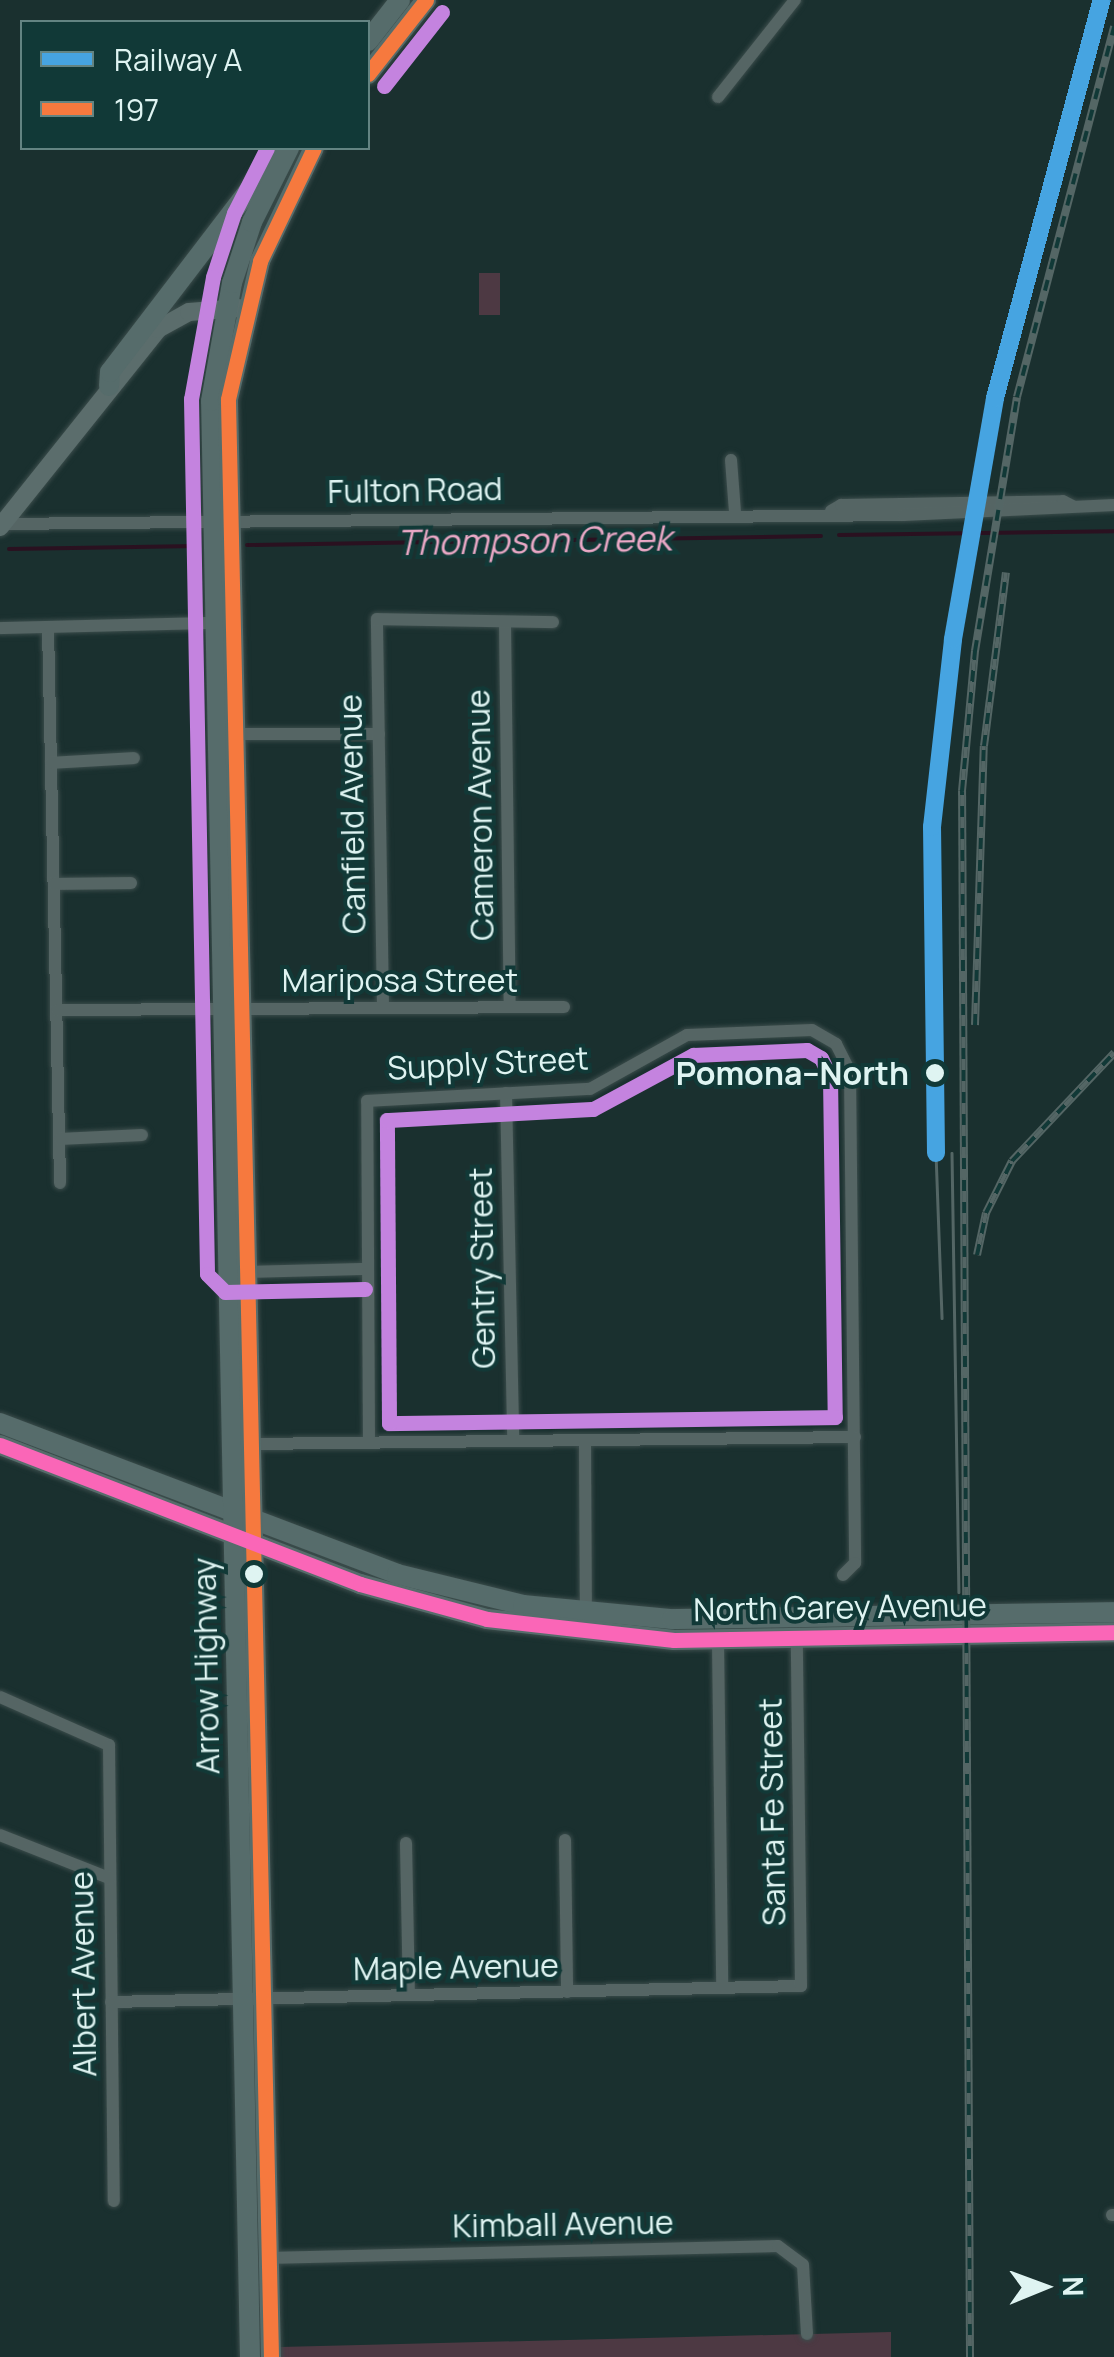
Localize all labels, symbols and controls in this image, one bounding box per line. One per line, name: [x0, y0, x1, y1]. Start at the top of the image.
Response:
legend: [20, 20, 370, 150]
text: Railway A: [114, 39, 242, 80]
text: 197: [114, 89, 159, 130]
street label: Fulton Road: [327, 469, 503, 511]
water label: Thompson Creek: [396, 517, 672, 563]
street label: Cameron Avenue: [459, 689, 501, 941]
street label: Canfield Avenue: [331, 694, 373, 934]
street label: Mariposa Street: [282, 961, 518, 999]
street label: Supply Street: [386, 1039, 590, 1087]
place label: Pomona–North: [676, 1054, 909, 1092]
marker: Pomona–North: [918, 1056, 952, 1090]
street label: Gentry Street: [461, 1167, 503, 1369]
street label: Arrow Highway: [185, 1557, 227, 1775]
unlabelled marker: [244, 1564, 264, 1584]
street label: North Garey Avenue: [693, 1585, 987, 1629]
street label: Santa Fe Street: [751, 1698, 793, 1926]
street label: Albert Avenue: [62, 1871, 104, 2077]
street label: Maple Avenue: [353, 1946, 559, 1988]
street label: Kimball Avenue: [452, 2203, 674, 2245]
north arrow: [994, 2237, 1094, 2337]
text: N: [1055, 2276, 1093, 2297]

